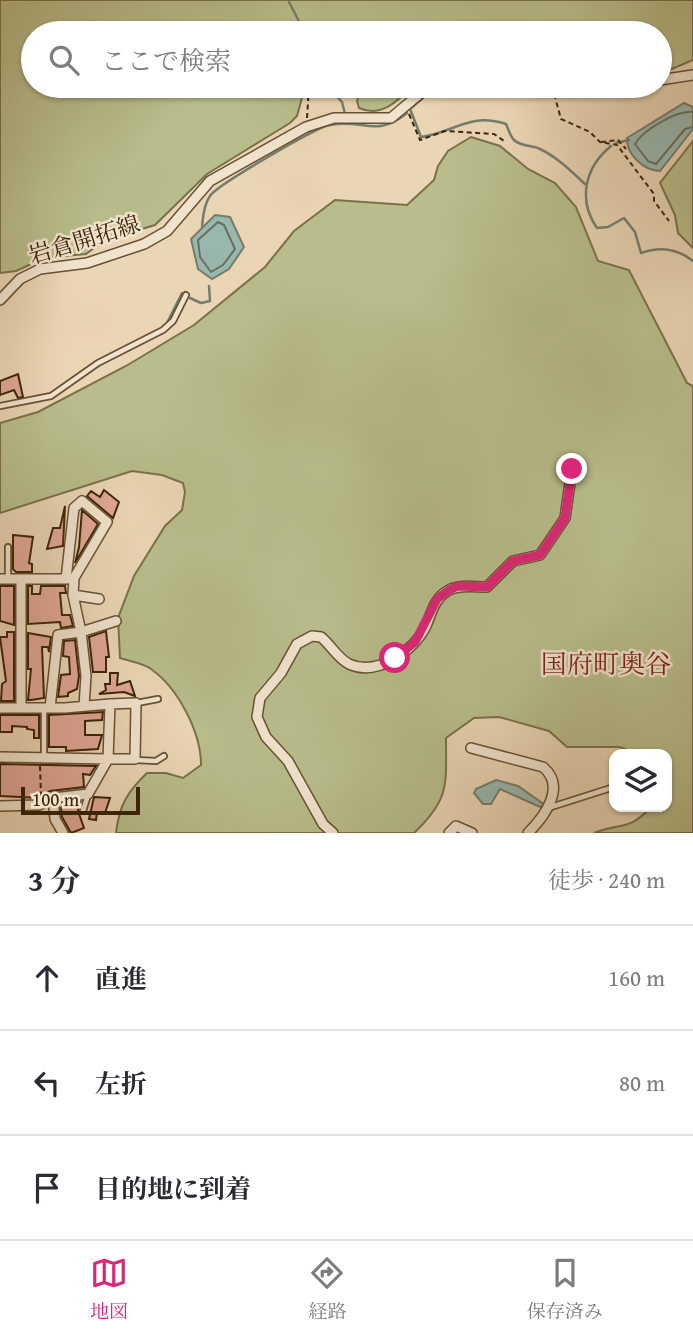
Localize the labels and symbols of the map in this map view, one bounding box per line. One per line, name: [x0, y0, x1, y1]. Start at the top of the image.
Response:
street label: 岩倉開拓線: [24, 206, 144, 272]
route end: [556, 453, 587, 484]
route start: [379, 642, 410, 673]
district label: 国府町奥谷: [541, 644, 671, 683]
scale bar: [21, 784, 140, 816]

